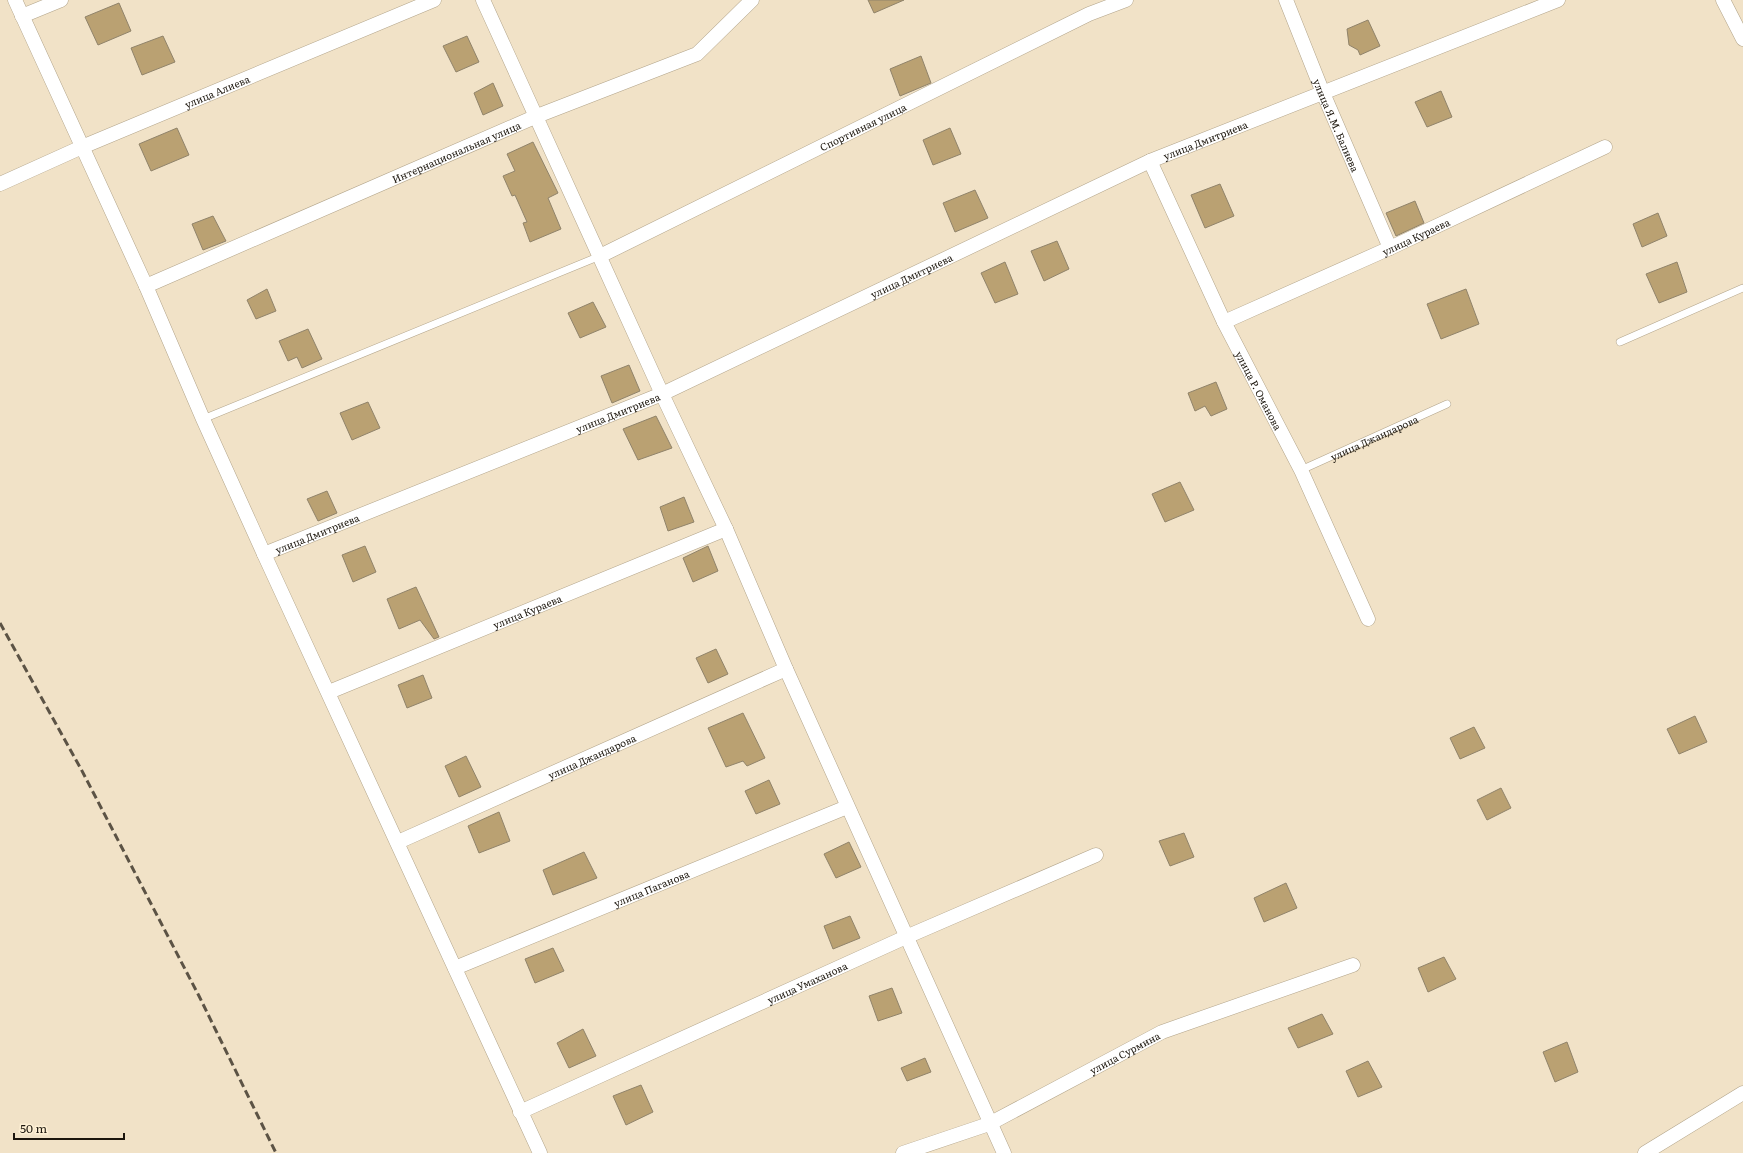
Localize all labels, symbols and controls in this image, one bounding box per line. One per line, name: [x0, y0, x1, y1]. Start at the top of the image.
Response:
street label: улица Алиева: [182, 70, 252, 111]
street label: улица Я.М. Балиева: [1310, 76, 1364, 174]
street label: Спортивная улица: [817, 98, 909, 154]
street label: Интернациональная улица: [389, 116, 523, 186]
street label: улица Дмитриева: [1161, 116, 1250, 163]
street label: улица Кураева: [1379, 213, 1452, 258]
street label: улица Дмитриева: [867, 249, 955, 301]
street label: улица Р. Оманова: [1233, 348, 1287, 433]
street label: улица Дмитриева: [573, 388, 662, 436]
street label: улица Джандарова: [1328, 410, 1421, 463]
street label: улица Дмитриева: [273, 509, 362, 556]
street label: улица Кураева: [490, 590, 564, 632]
street label: улица Джандарова: [545, 729, 639, 782]
street label: улица Паганова: [611, 865, 692, 910]
street label: улица Умаханова: [764, 957, 850, 1007]
street label: улица Сурмина: [1086, 1027, 1163, 1077]
scale bar: [14, 1115, 124, 1141]
text: 50 m: [20, 1119, 47, 1137]

